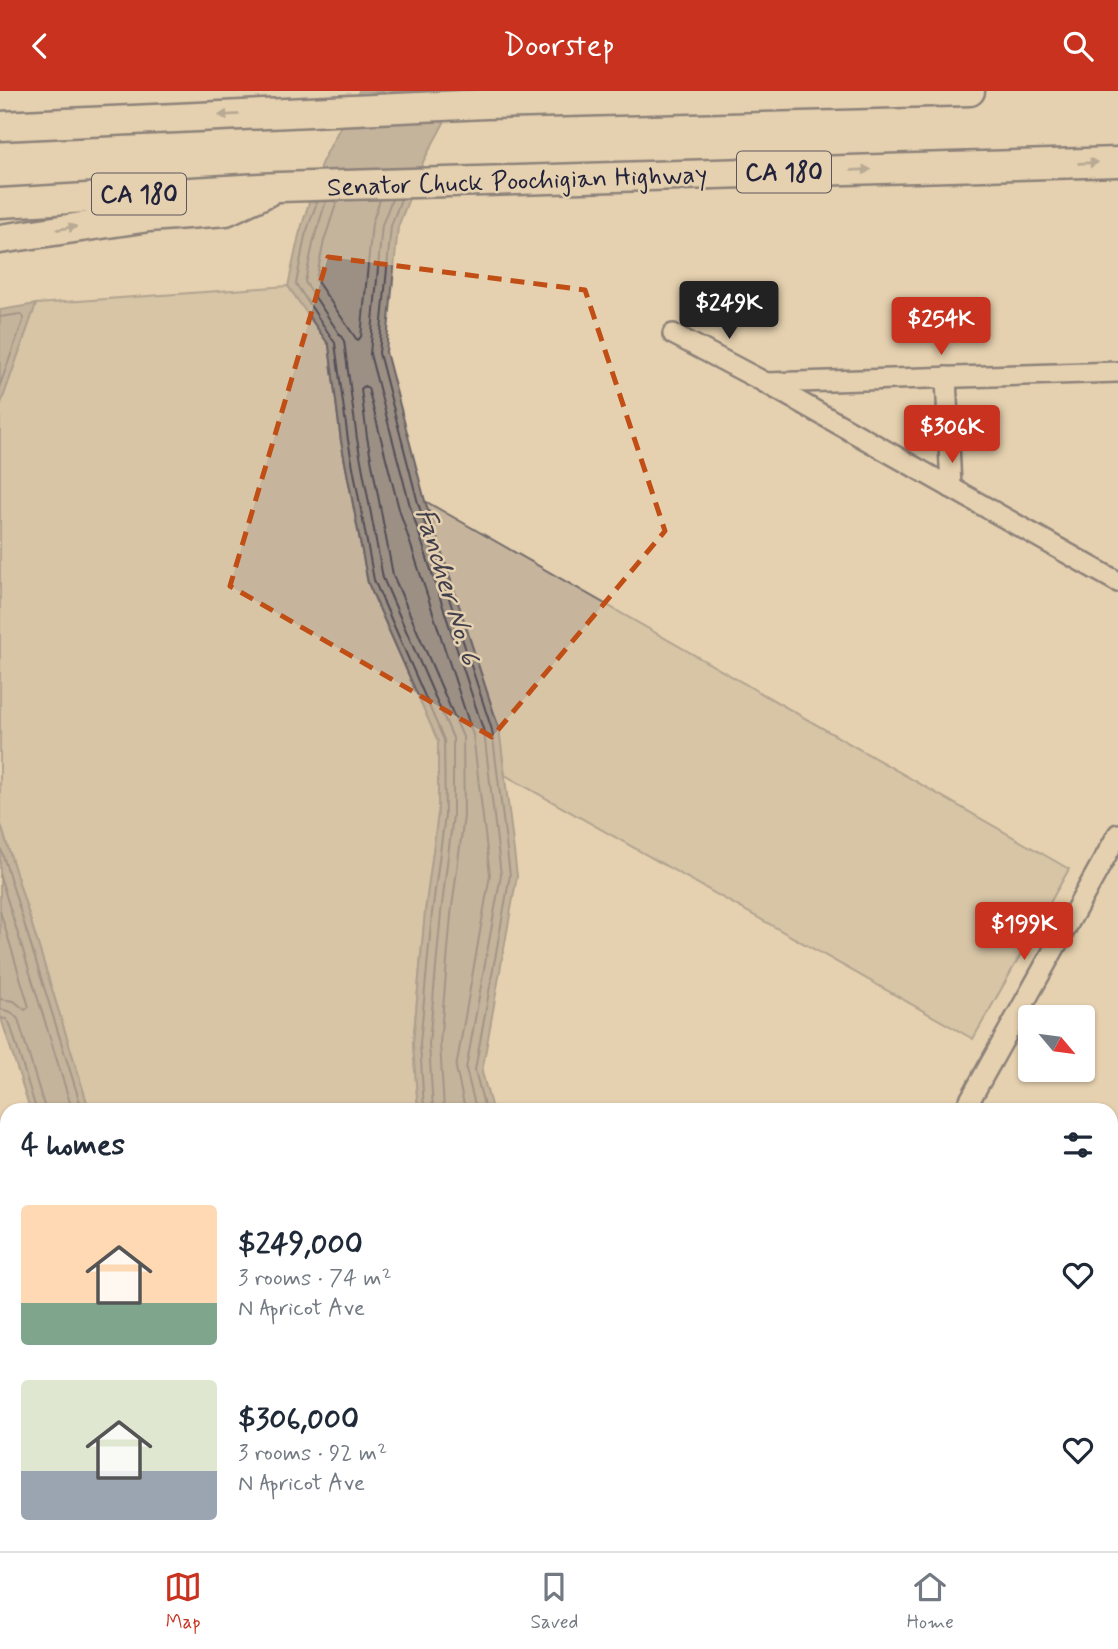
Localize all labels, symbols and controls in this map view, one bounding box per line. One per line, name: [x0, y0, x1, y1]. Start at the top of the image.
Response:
text: Doorstep: [503, 25, 615, 67]
icon: back: [21, 27, 59, 65]
icon: search: [1059, 27, 1097, 65]
one-way arrow: [218, 110, 240, 121]
road number: CA 180: [737, 151, 831, 193]
one-way arrow: [1078, 157, 1100, 168]
street label: Senator Chuck Poochigian Highway: [326, 158, 708, 206]
one-way arrow: [850, 164, 872, 175]
road number: CA 180: [92, 173, 186, 215]
one-way arrow: [56, 222, 78, 233]
pin: $249K: [680, 281, 778, 341]
text: $249K: [695, 289, 763, 319]
pin: $254K: [892, 297, 990, 357]
text: $254K: [908, 305, 974, 335]
pin: $306K: [903, 405, 1001, 465]
text: $306K: [920, 413, 984, 443]
water label: Fancher No. 6: [405, 504, 488, 670]
pin: $199K: [975, 903, 1073, 962]
text: $199K: [991, 910, 1057, 940]
north arrow: [1018, 1005, 1096, 1081]
map controls: [1018, 1005, 1095, 1082]
text: 4 homes: [21, 1126, 125, 1165]
icon: filters: [1059, 1126, 1097, 1164]
text: $249,000: [238, 1225, 363, 1264]
icon: home: [77, 1233, 161, 1317]
icon: heart: [1059, 1256, 1097, 1294]
text: 3 rooms · 74 m²: [238, 1264, 392, 1294]
text: N Apricot Ave: [238, 1294, 365, 1324]
text: $306,000: [238, 1400, 359, 1439]
icon: home: [77, 1408, 161, 1492]
icon: heart: [1059, 1431, 1097, 1469]
text: 3 rooms · 92 m²: [238, 1439, 387, 1469]
text: N Apricot Ave: [238, 1469, 365, 1499]
tab: Map: [164, 1568, 202, 1635]
tab: Saved: [530, 1568, 578, 1635]
tab: Home: [907, 1568, 954, 1635]

